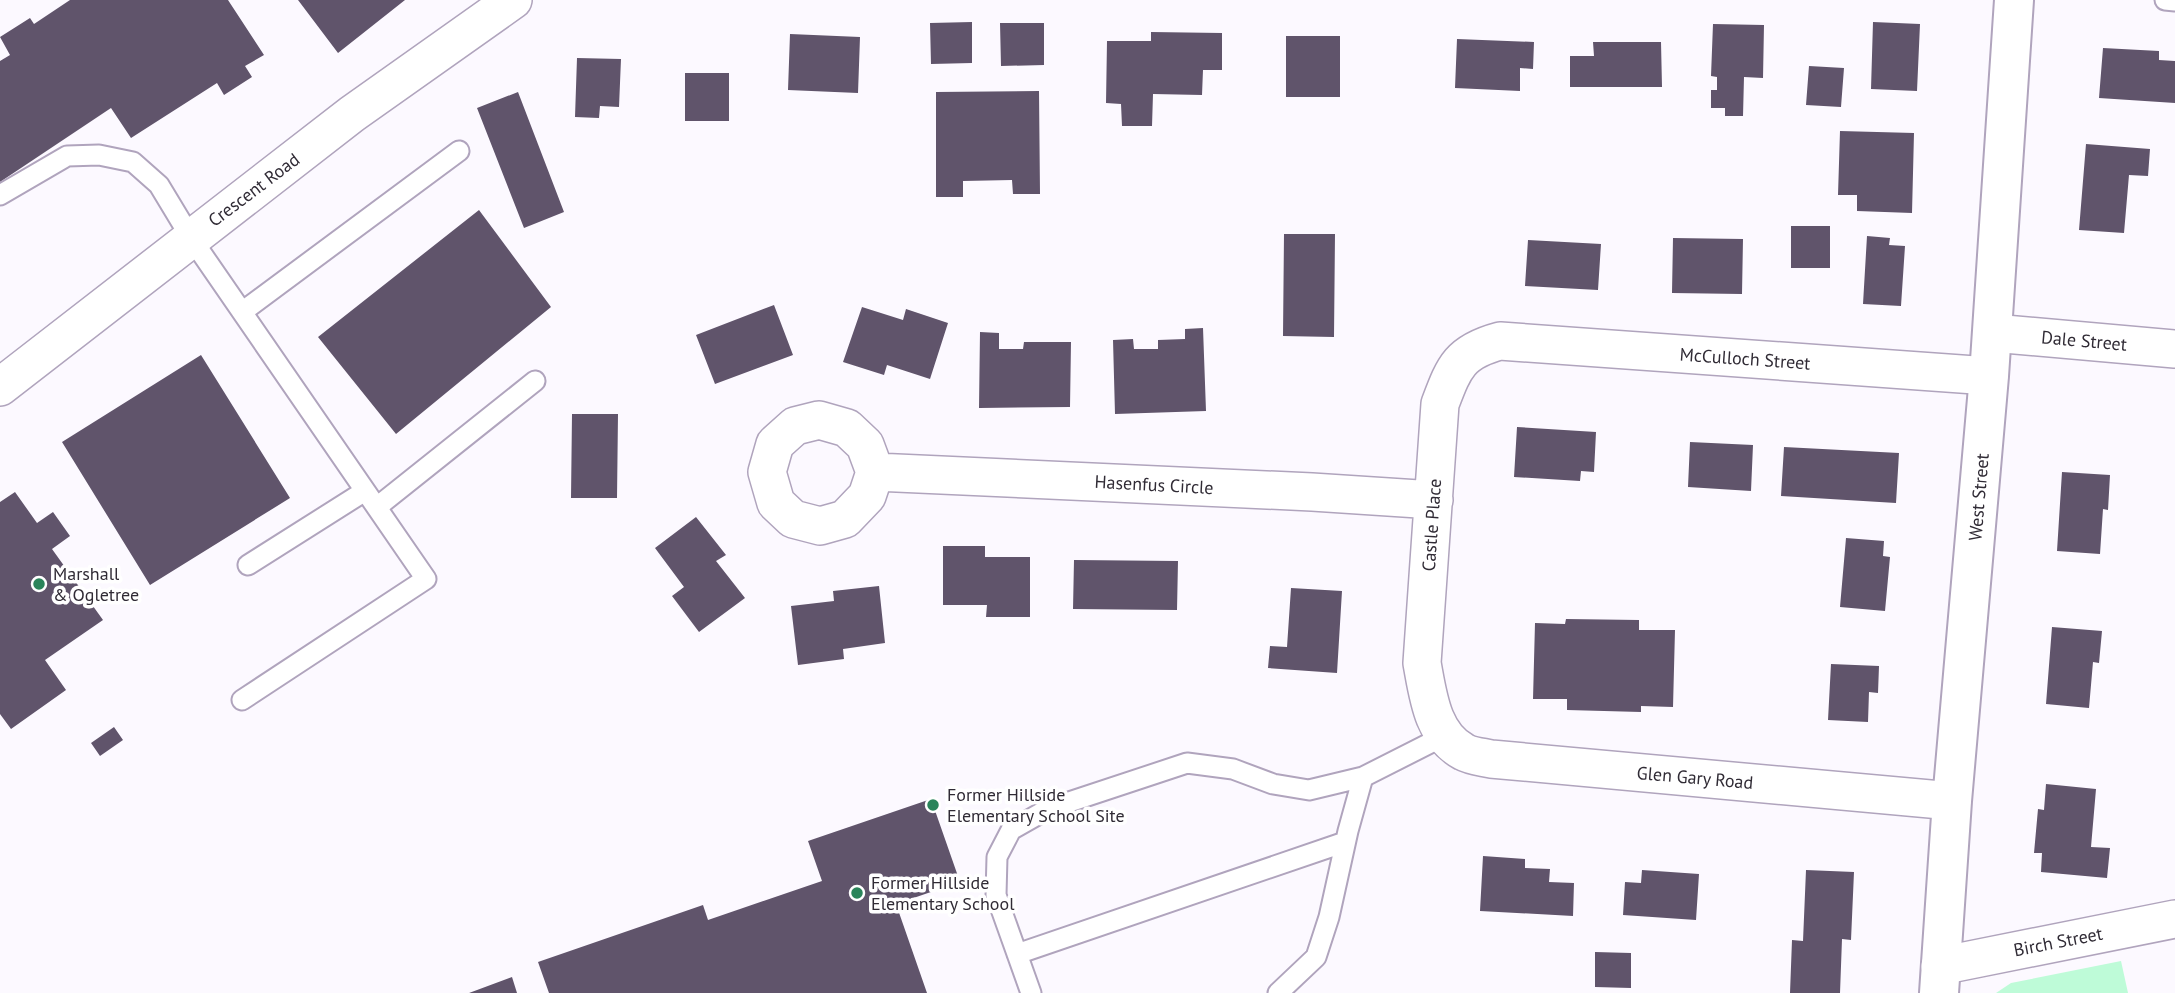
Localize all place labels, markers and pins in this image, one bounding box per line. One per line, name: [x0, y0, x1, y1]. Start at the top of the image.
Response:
place label: Marshall & Ogletree: [53, 562, 139, 606]
marker: Marshall & Ogletree: [31, 576, 47, 592]
place label: Former Hillside Elementary School Site: [947, 783, 1125, 827]
marker: Former Hillside Elementary School Site: [925, 797, 941, 813]
place label: Former Hillside Elementary School: [871, 871, 1015, 915]
marker: Former Hillside Elementary School: [849, 885, 865, 901]

